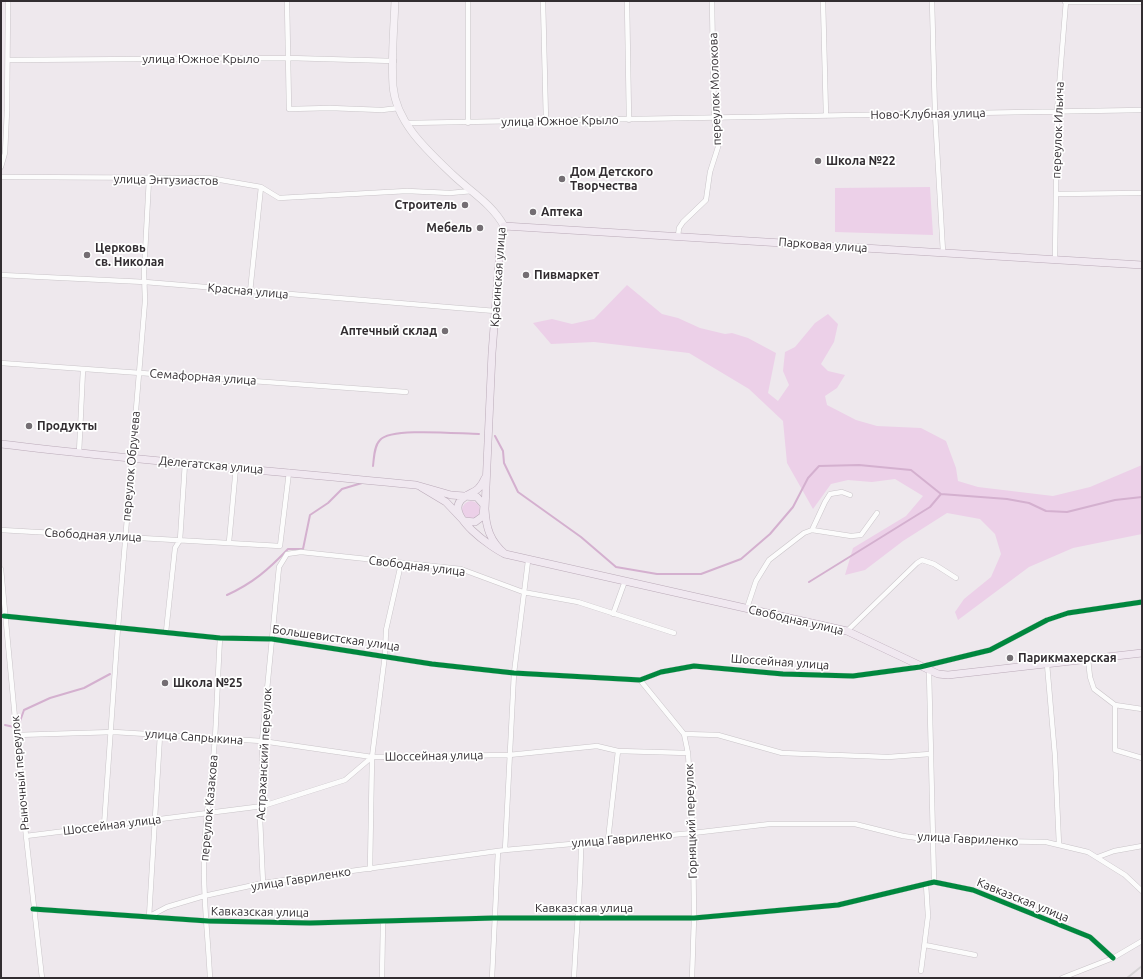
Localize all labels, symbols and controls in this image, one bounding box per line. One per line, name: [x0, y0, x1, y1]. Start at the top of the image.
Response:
street label: переулок Молокова: [706, 32, 724, 146]
street label: улица Южное Крыло: [142, 52, 260, 66]
street label: переулок Ильича: [1049, 81, 1067, 179]
street label: Ново-Клубная улица: [870, 106, 986, 122]
street label: улица Южное Крыло: [501, 113, 619, 129]
place label: Школа №22: [826, 154, 895, 168]
marker: Школа №22: [813, 156, 823, 166]
place label: Дом Детского Творчества: [570, 165, 653, 193]
street label: улица Энтузиастов: [113, 172, 219, 188]
marker: Дом Детского Творчества: [557, 174, 567, 184]
place label: Строитель: [395, 198, 457, 212]
marker: Строитель: [460, 200, 470, 210]
place label: Аптека: [541, 205, 583, 219]
marker: Аптека: [528, 207, 538, 217]
place label: Мебель: [426, 221, 472, 235]
marker: Мебель: [475, 223, 485, 233]
street label: Красинская улица: [487, 227, 509, 327]
street label: Парковая улица: [778, 235, 868, 255]
place label: Церковь св. Николая: [95, 241, 164, 269]
marker: Церковь св. Николая: [82, 250, 92, 260]
place label: Пивмаркет: [534, 268, 599, 282]
marker: Пивмаркет: [521, 270, 531, 280]
street label: Красная улица: [207, 280, 289, 302]
place label: Аптечный склад: [340, 324, 437, 338]
marker: Аптечный склад: [440, 326, 450, 336]
street label: Семафорная улица: [149, 366, 257, 388]
street label: переулок Обручева: [119, 410, 143, 522]
place label: Продукты: [37, 419, 97, 433]
marker: Продукты: [24, 421, 34, 431]
street label: Делегатская улица: [158, 453, 264, 477]
street label: Свободная улица: [44, 525, 142, 545]
street label: Свободная улица: [368, 553, 466, 579]
street label: Свободная улица: [747, 602, 845, 638]
street label: Большевистская улица: [271, 622, 401, 654]
street label: Шоссейная улица: [730, 651, 830, 673]
place label: Парикмахерская: [1018, 651, 1117, 665]
marker: Парикмахерская: [1005, 653, 1015, 663]
place label: Школа №25: [173, 676, 242, 690]
marker: Школа №25: [160, 678, 170, 688]
street label: Астраханский переулок: [253, 687, 275, 821]
street label: Рыночный переулок: [8, 715, 32, 831]
street label: улица Сапрыкина: [144, 726, 244, 748]
street label: Шоссейная улица: [384, 748, 484, 764]
street label: переулок Казакова: [197, 754, 221, 862]
street label: Горняцкий переулок: [682, 763, 700, 879]
street label: Шоссейная улица: [62, 812, 162, 838]
street label: улица Гавриленко: [571, 827, 673, 851]
street label: улица Гавриленко: [917, 829, 1019, 849]
street label: улица Гавриленко: [250, 864, 352, 894]
street label: Кавказская улица: [975, 875, 1071, 925]
street label: Кавказская улица: [535, 901, 633, 915]
street label: Кавказская улица: [211, 904, 309, 920]

